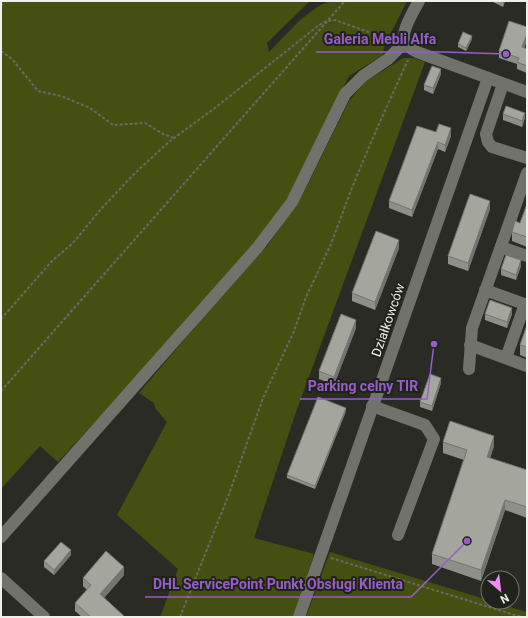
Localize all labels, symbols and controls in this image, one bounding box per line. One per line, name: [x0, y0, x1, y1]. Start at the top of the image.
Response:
callout: Galeria Mebli Alfa: [316, 26, 444, 52]
text: Galeria Mebli Alfa: [324, 31, 437, 47]
street label: Działkowców: [368, 281, 408, 359]
callout: Parking celny TIR: [300, 373, 427, 399]
text: Parking celny TIR: [308, 378, 418, 394]
north arrow: [480, 570, 520, 610]
callout: DHL ServicePoint Punkt Obsługi Klienta: [145, 571, 411, 597]
text: DHL ServicePoint Punkt Obsługi Klienta: [153, 576, 404, 592]
text: N: [498, 591, 511, 606]

